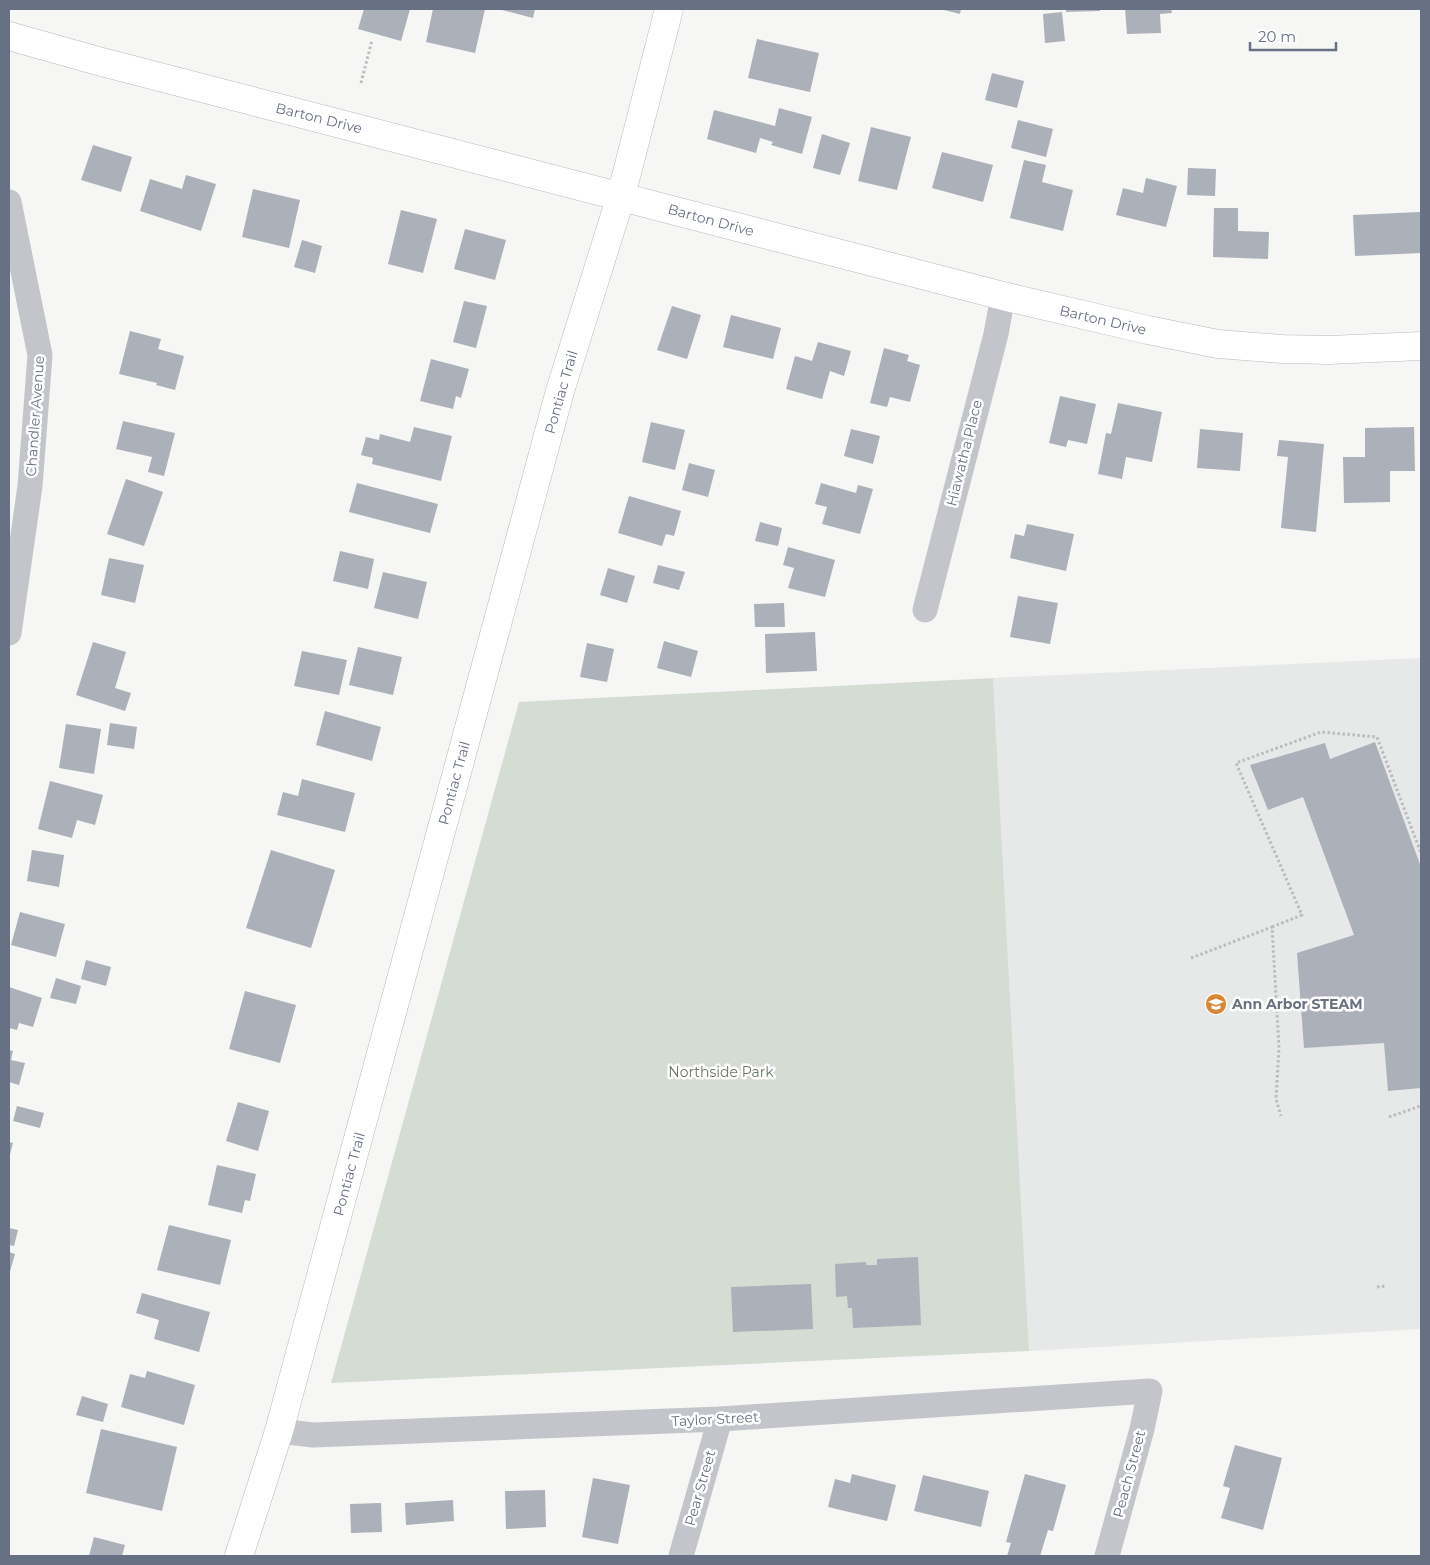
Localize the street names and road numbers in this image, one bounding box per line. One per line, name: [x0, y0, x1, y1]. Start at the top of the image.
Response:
street label: Barton Drive: [274, 99, 364, 137]
street label: Barton Drive: [666, 200, 756, 240]
street label: Barton Drive: [1058, 301, 1148, 339]
street label: Pontiac Trail: [540, 348, 582, 436]
street label: Chandler Avenue: [22, 355, 48, 477]
street label: Hiawatha Place: [942, 398, 986, 508]
street label: Pontiac Trail: [434, 739, 474, 827]
street label: Pontiac Trail: [329, 1130, 369, 1218]
street label: Taylor Street: [671, 1408, 759, 1430]
street label: Peach Street: [1109, 1428, 1149, 1520]
street label: Pear Street: [681, 1448, 719, 1528]

